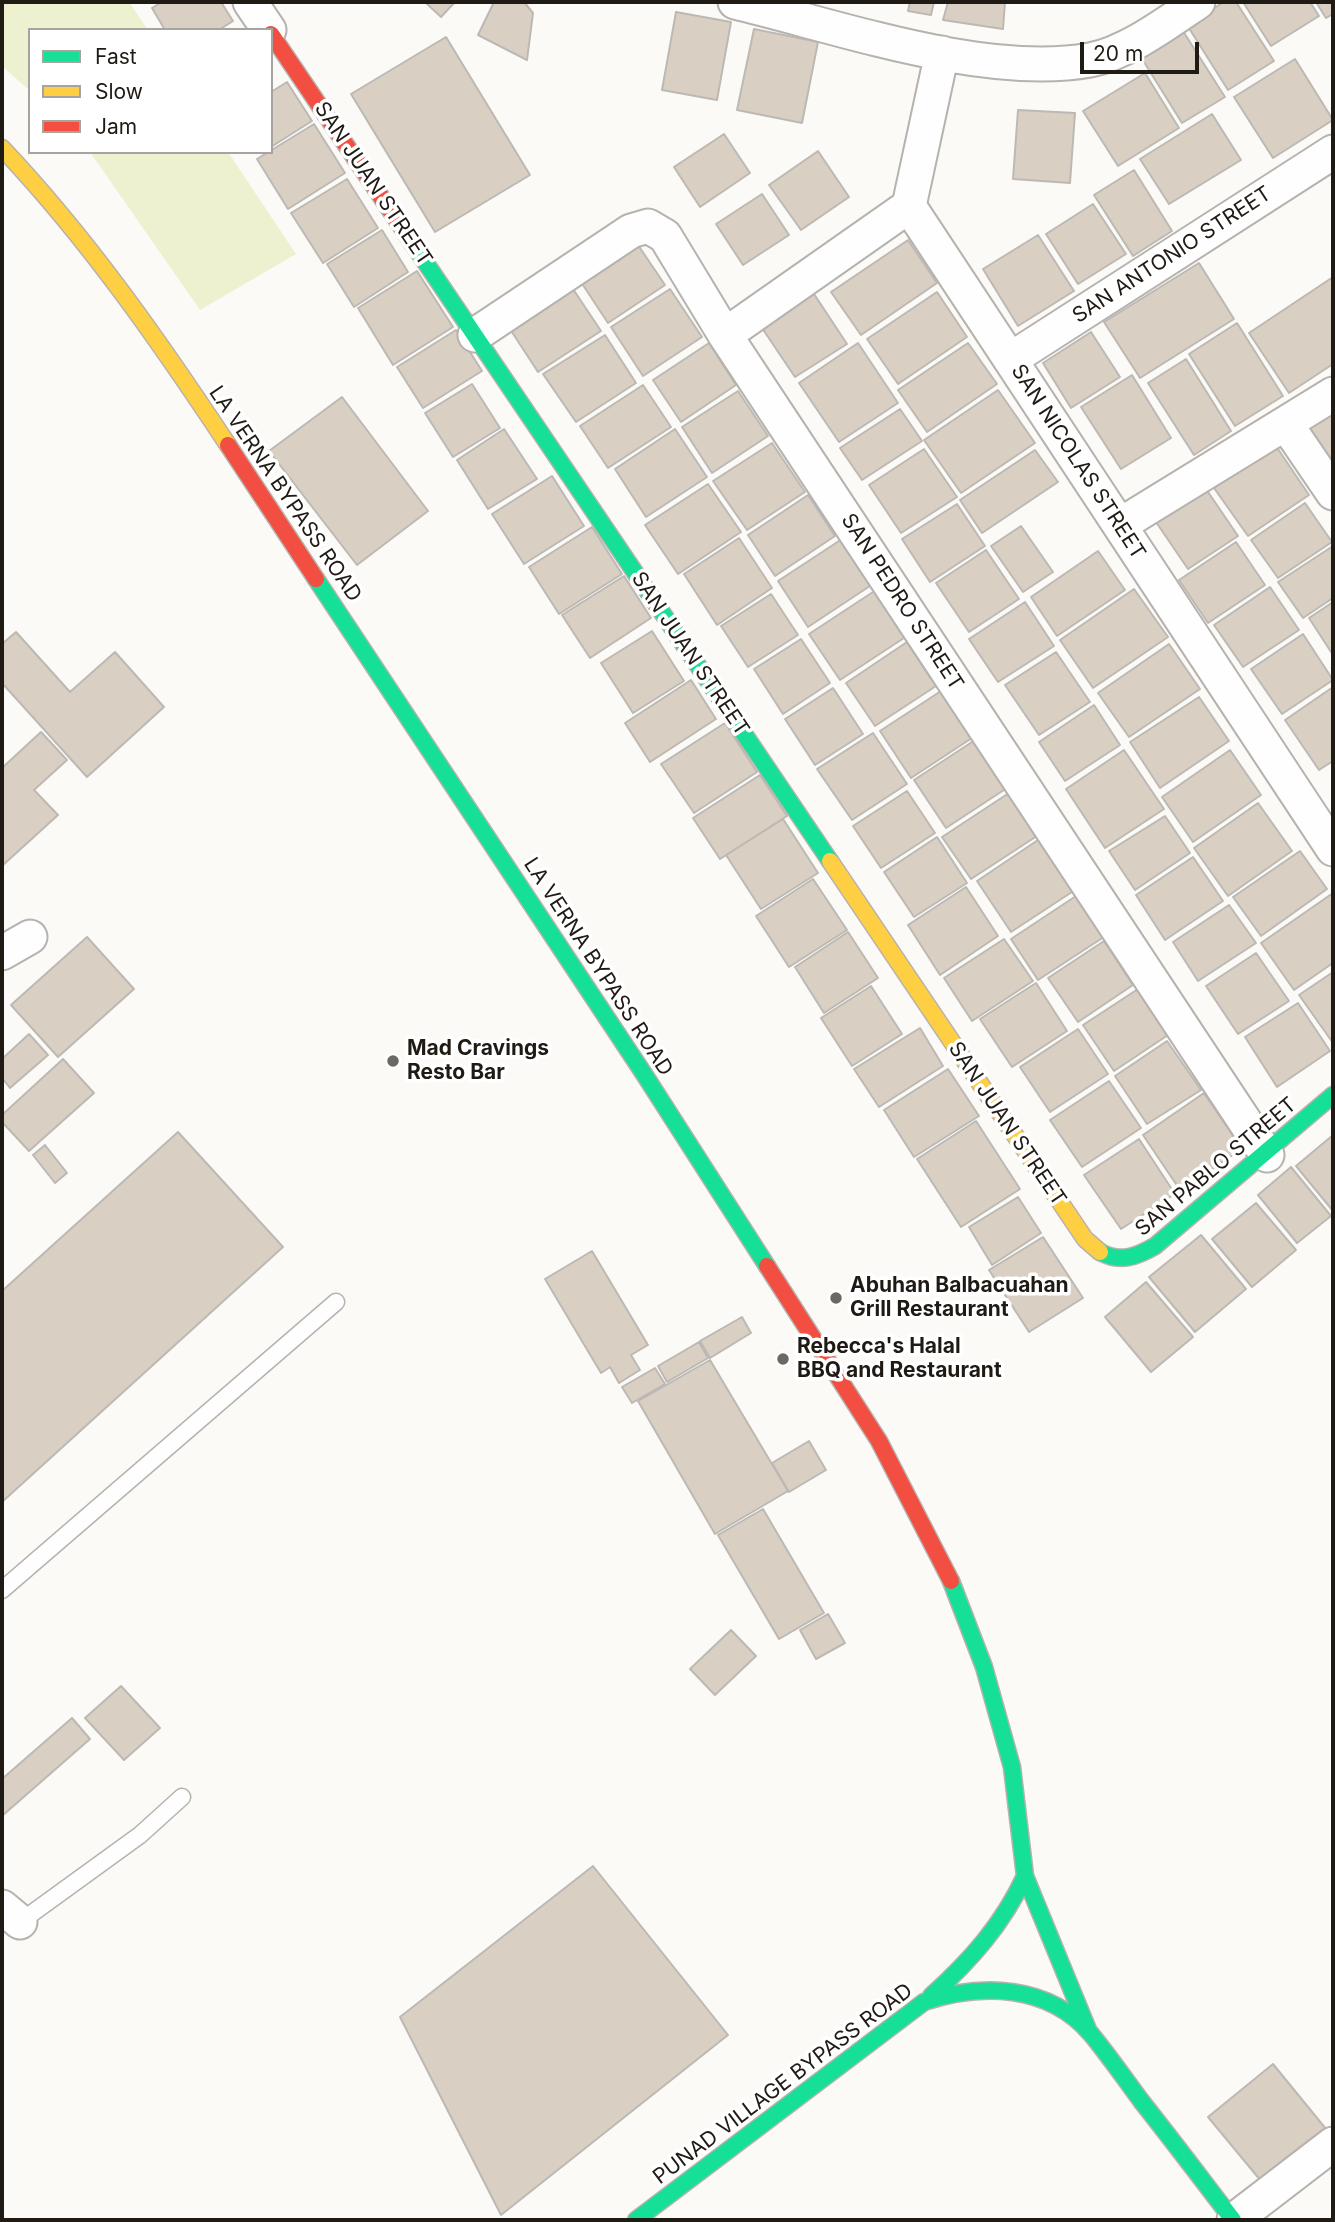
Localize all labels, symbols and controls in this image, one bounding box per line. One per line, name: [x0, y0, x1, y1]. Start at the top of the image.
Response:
legend: [28, 28, 273, 154]
scale bar: [1083, 28, 1202, 72]
text: 20 m: [1093, 41, 1143, 66]
text: Fast: [95, 44, 137, 69]
text: Slow: [95, 79, 143, 104]
street label: SAN JUAN STREET: [309, 97, 437, 271]
text: Jam: [95, 114, 137, 139]
street label: SAN ANTONIO STREET: [1068, 181, 1276, 329]
street label: SAN NICOLAS STREET: [1005, 360, 1151, 564]
street label: LA VERNA BYPASS ROAD: [203, 381, 367, 607]
street label: SAN PEDRO STREET: [835, 509, 969, 695]
street label: SAN JUAN STREET: [626, 567, 754, 741]
street label: LA VERNA BYPASS ROAD: [518, 853, 678, 1081]
place label: Mad Cravings Resto Bar: [407, 1036, 549, 1086]
street label: SAN JUAN STREET: [943, 1037, 1071, 1211]
marker: Mad Cravings Resto Bar: [385, 1053, 401, 1069]
street label: SAN PABLO STREET: [1130, 1092, 1302, 1242]
place label: Abuhan Balbacuahan Grill Restaurant: [850, 1273, 1069, 1323]
marker: Abuhan Balbacuahan Grill Restaurant: [828, 1290, 844, 1306]
place label: Rebecca's Halal BBQ and Restaurant: [797, 1334, 1002, 1384]
marker: Rebecca's Halal BBQ and Restaurant: [775, 1351, 791, 1367]
street label: PUNAD VILLAGE BYPASS ROAD: [648, 1978, 918, 2190]

